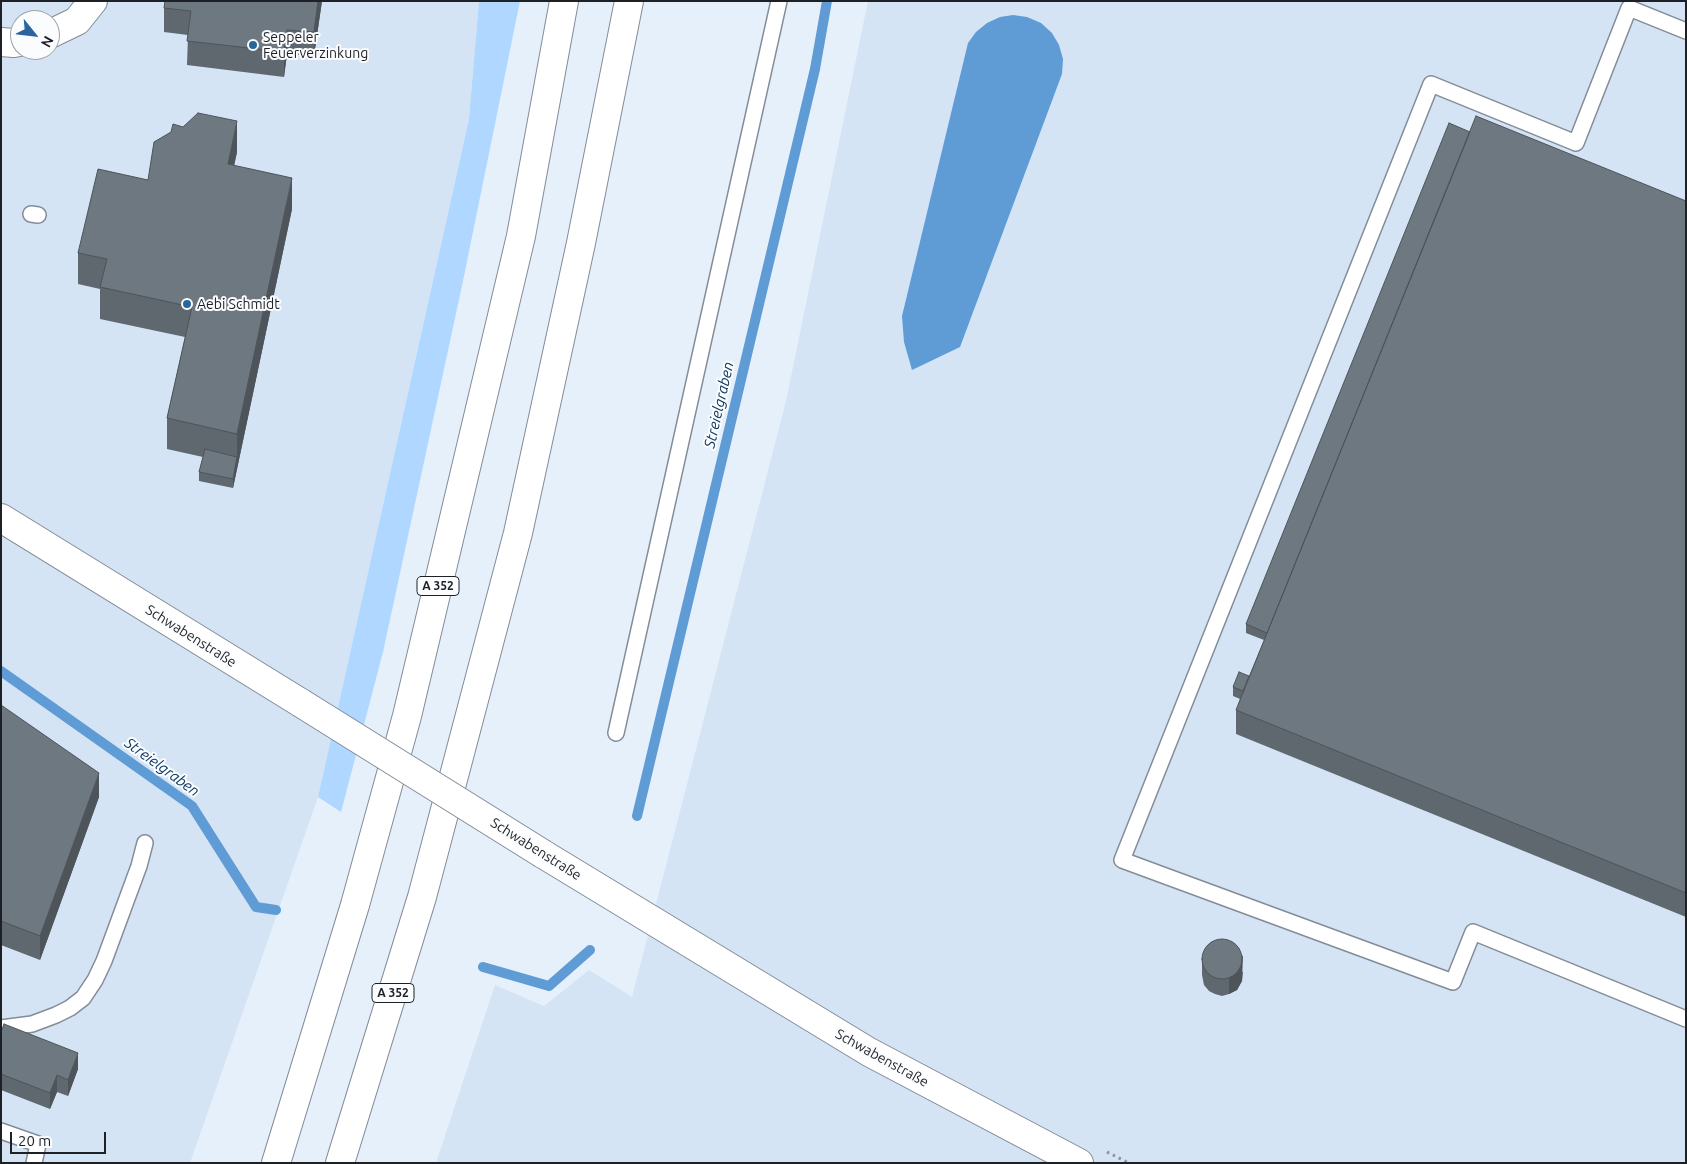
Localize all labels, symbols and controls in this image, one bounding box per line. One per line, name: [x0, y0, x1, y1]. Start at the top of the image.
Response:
north arrow: [10, 10, 60, 60]
place label: Seppeler Feuerverzinkung: [263, 29, 368, 62]
text: N: [38, 33, 57, 50]
marker: Seppeler Feuerverzinkung: [247, 39, 259, 51]
place label: Aebi Schmidt: [197, 296, 280, 312]
marker: Aebi Schmidt: [181, 298, 193, 310]
water label: Streielgraben: [700, 360, 738, 450]
road number: A 352: [417, 576, 459, 596]
street label: Schwabenstraße: [142, 601, 240, 671]
water label: Streielgraben: [121, 734, 203, 800]
street label: Schwabenstraße: [487, 814, 585, 884]
road number: A 352: [372, 984, 414, 1002]
street label: Schwabenstraße: [832, 1025, 932, 1091]
scale bar: [12, 1122, 109, 1154]
text: 20 m: [18, 1132, 51, 1149]

